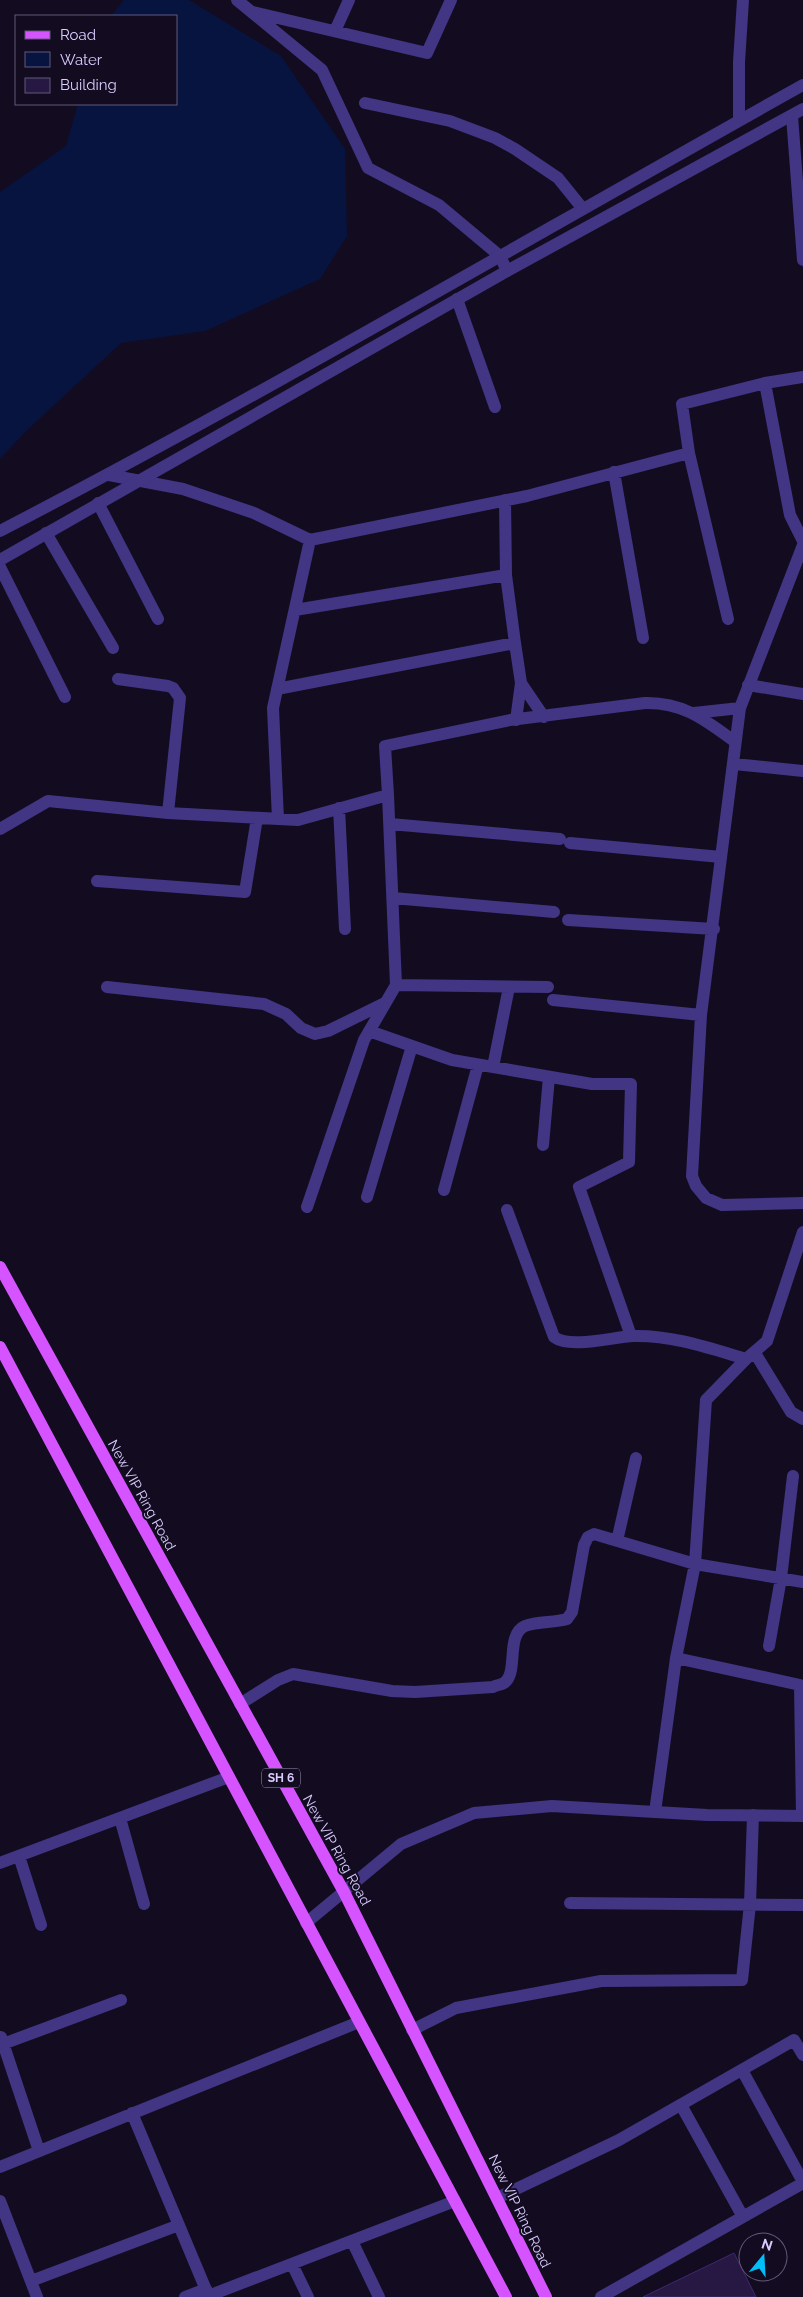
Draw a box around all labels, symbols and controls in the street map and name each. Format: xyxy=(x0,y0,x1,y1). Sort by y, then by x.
legend xyxy=(15,15,178,105)
text: Road xyxy=(60,26,96,44)
text: Water xyxy=(60,51,103,69)
text: Building xyxy=(60,76,117,94)
street label: New VIP Ring Road xyxy=(105,1437,179,1553)
road number: SH 6 xyxy=(262,1769,300,1788)
street label: New VIP Ring Road xyxy=(300,1792,374,1908)
street label: New VIP Ring Road xyxy=(486,2152,554,2270)
north arrow xyxy=(738,2232,788,2282)
text: N xyxy=(759,2235,775,2254)

